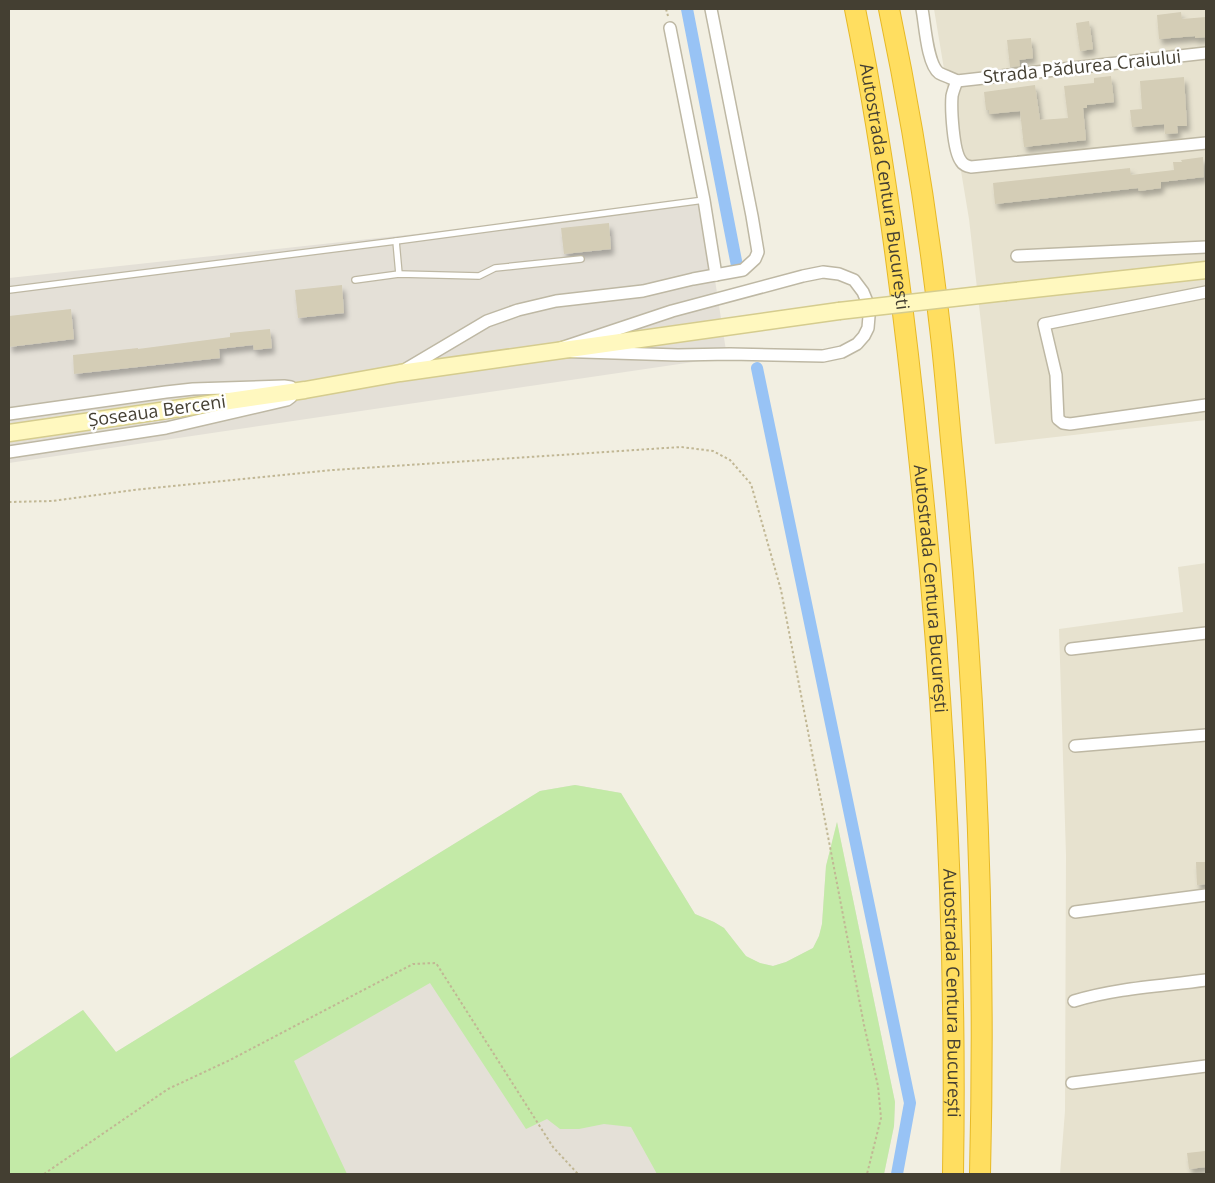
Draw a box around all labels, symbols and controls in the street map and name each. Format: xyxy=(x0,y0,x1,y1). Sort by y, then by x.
street label: Strada Pădurea Craiului xyxy=(982,44,1182,88)
street label: Autostrada Centura București xyxy=(855,61,916,311)
street label: Șoseaua Berceni xyxy=(87,388,227,432)
street label: Autostrada Centura București xyxy=(909,463,954,714)
street label: Autostrada Centura București xyxy=(938,868,967,1118)

